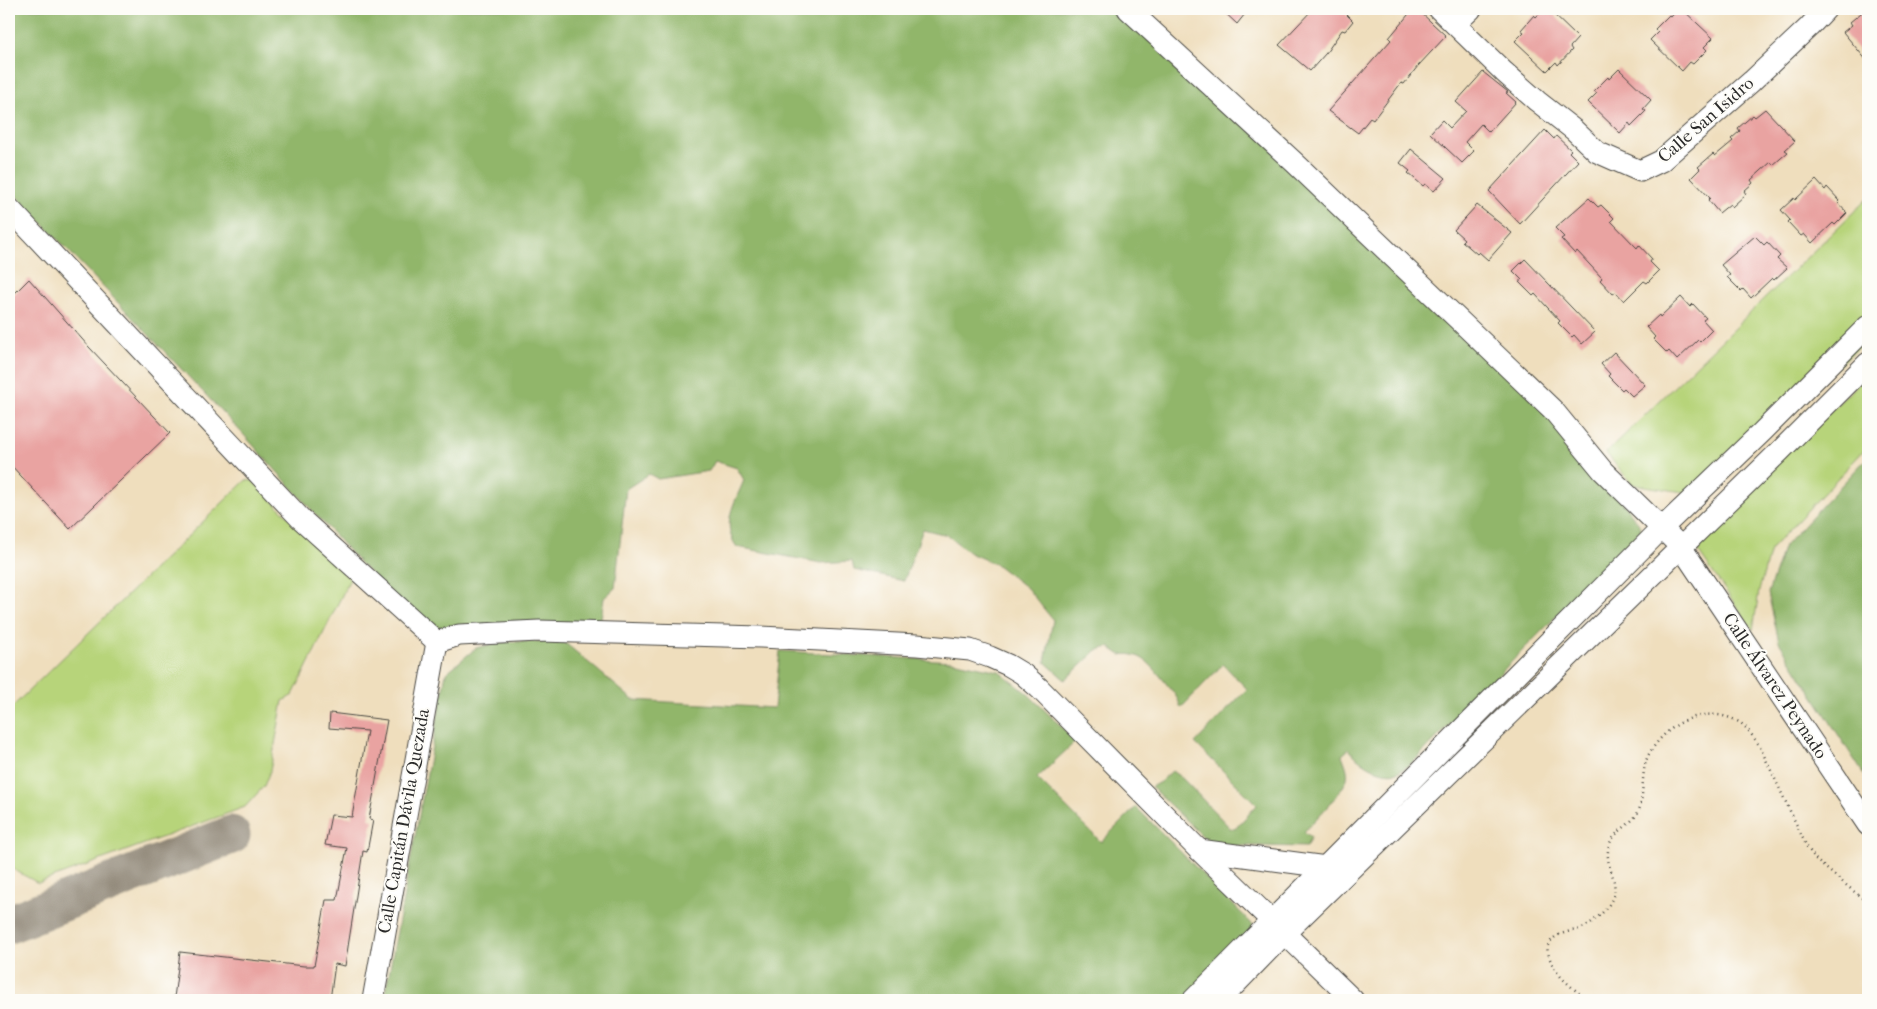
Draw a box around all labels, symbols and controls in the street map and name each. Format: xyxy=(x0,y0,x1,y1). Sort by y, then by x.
street label: Calle San Isidro xyxy=(1654,73,1758,167)
street label: Calle Álvarez Peynado xyxy=(1718,609,1832,763)
street label: Calle Capitán Dávila Quezada xyxy=(374,706,434,935)

